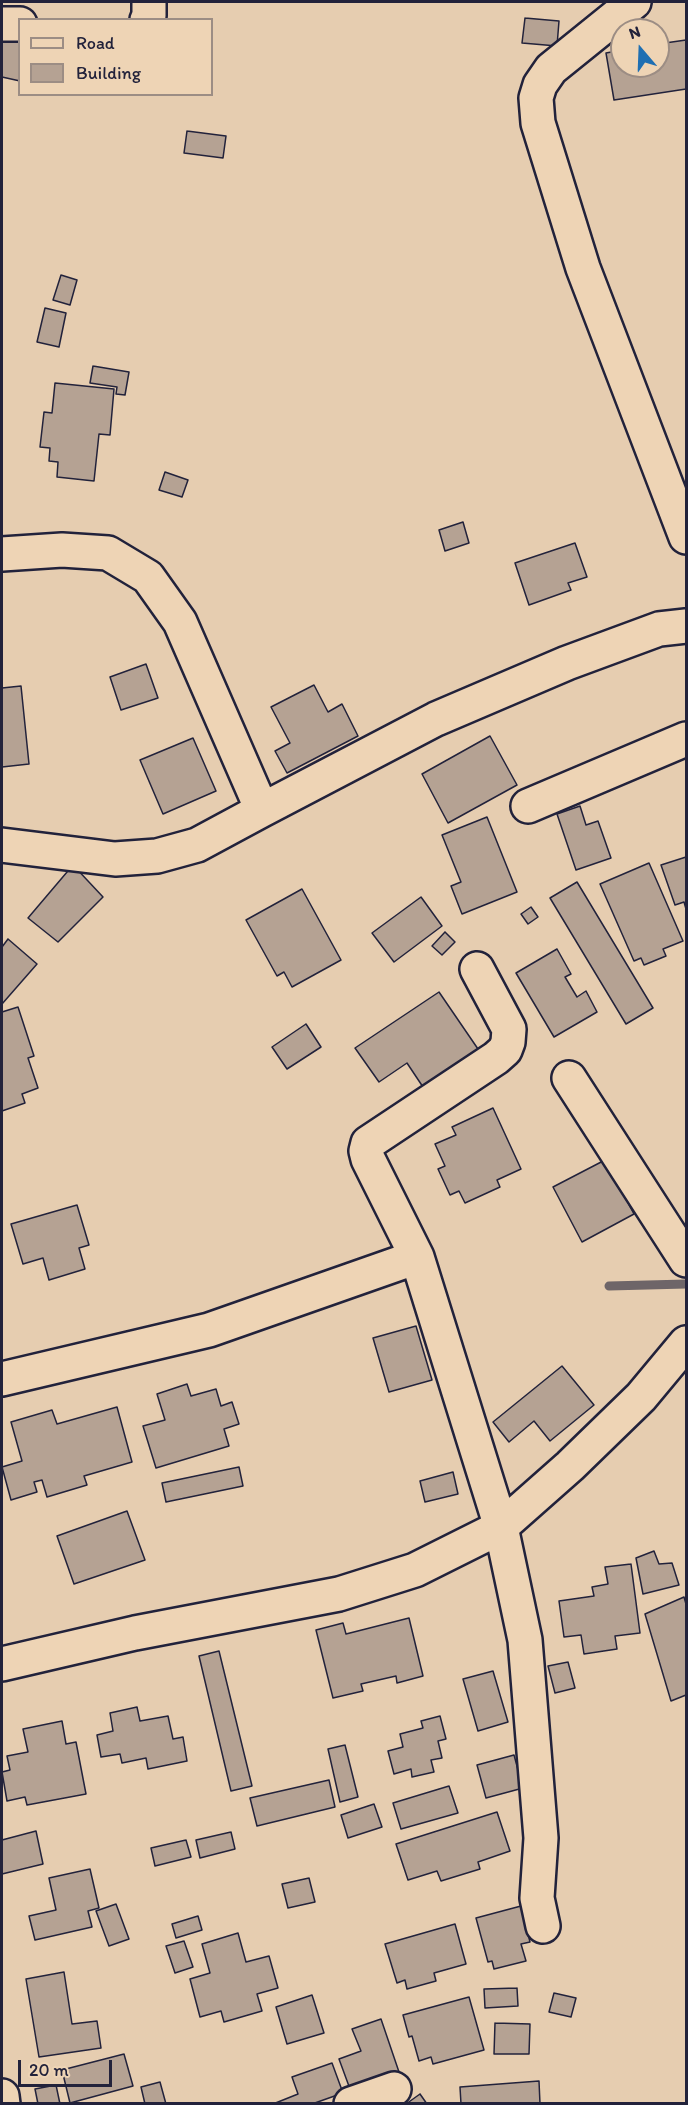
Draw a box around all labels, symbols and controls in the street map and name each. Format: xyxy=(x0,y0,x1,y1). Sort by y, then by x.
legend xyxy=(18,18,213,96)
north arrow xyxy=(610,18,670,78)
text: N xyxy=(626,22,643,43)
text: Road xyxy=(76,32,115,54)
text: Building xyxy=(76,62,141,84)
scale bar xyxy=(21,2048,116,2086)
text: 20 m xyxy=(29,2059,69,2081)

